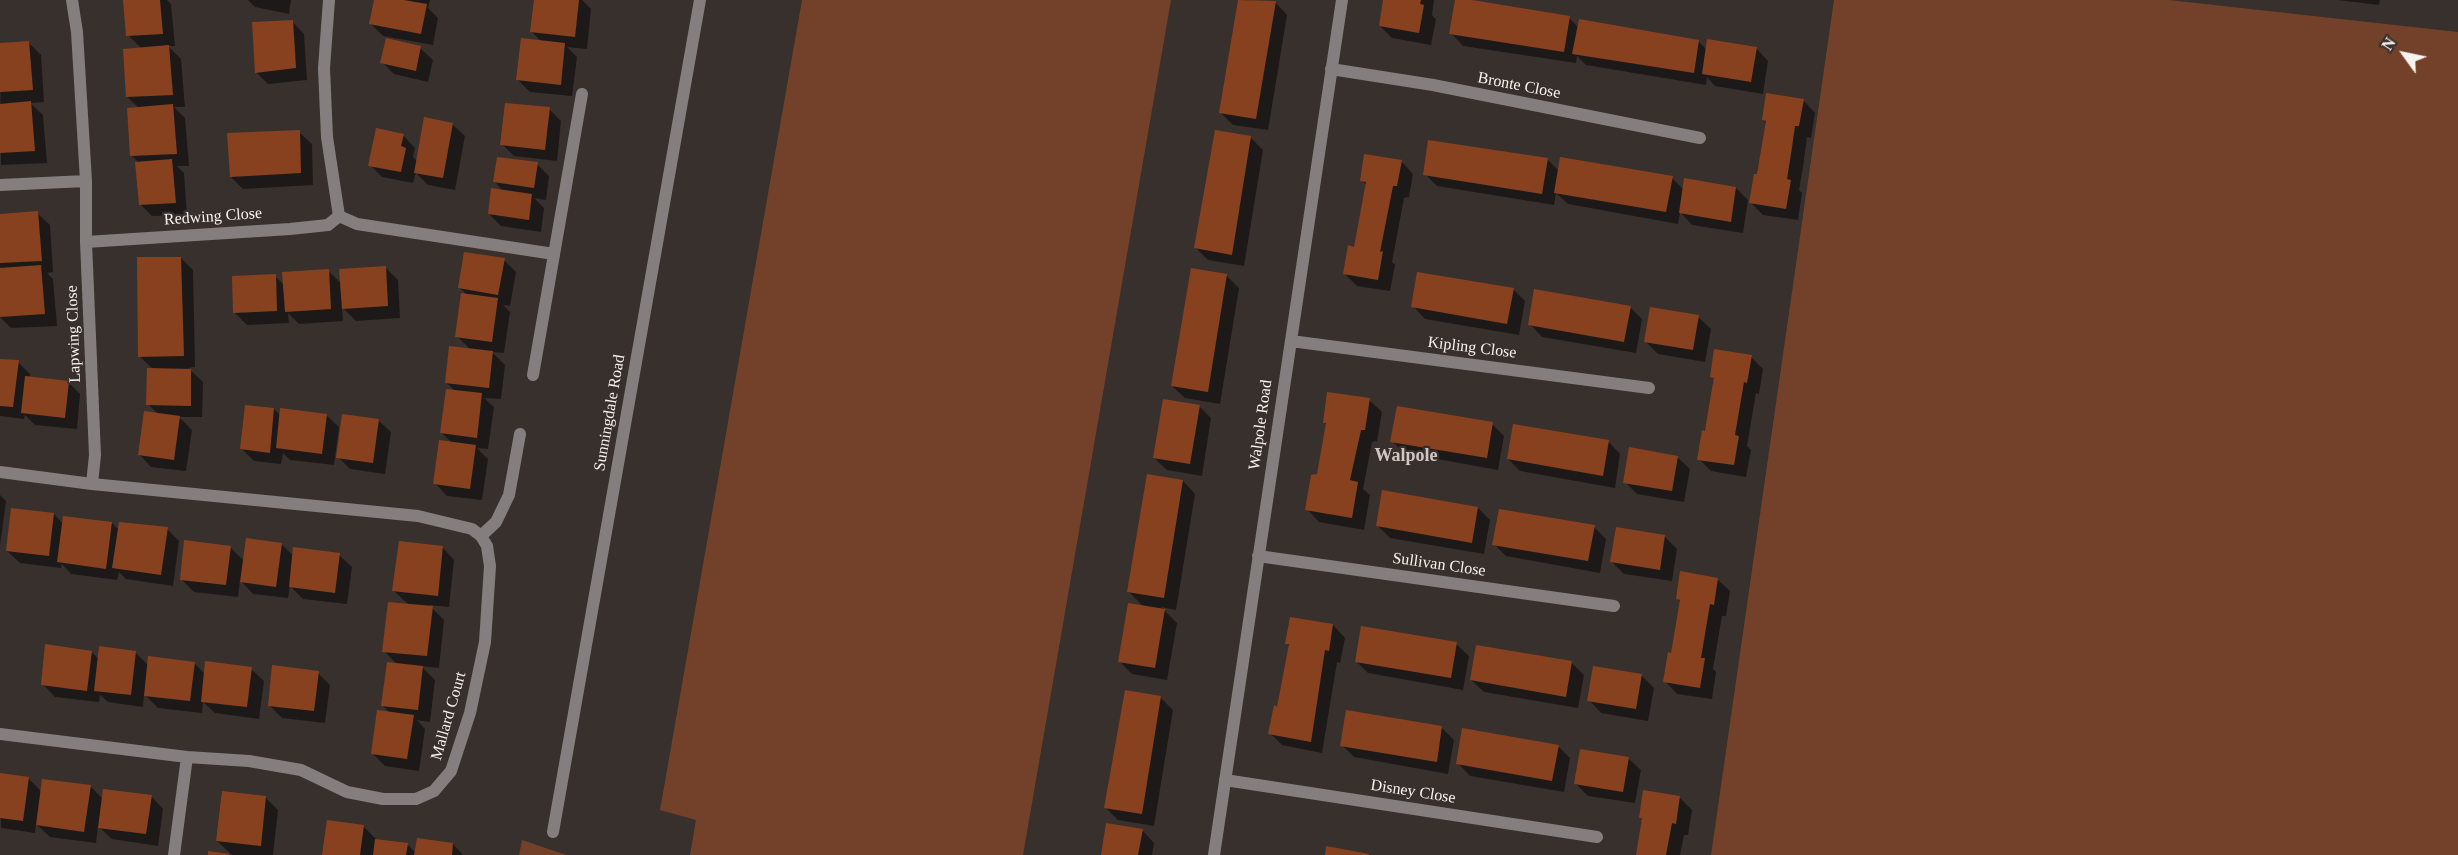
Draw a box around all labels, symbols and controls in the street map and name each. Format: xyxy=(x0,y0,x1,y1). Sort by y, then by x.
north arrow xyxy=(2374,24,2434,84)
text: N xyxy=(2378,34,2399,53)
street label: Bronte Close xyxy=(1476,69,1562,103)
street label: Redwing Close xyxy=(163,204,263,230)
street label: Lapwing Close xyxy=(63,285,85,383)
street label: Kipling Close xyxy=(1426,333,1518,363)
street label: Sunningdale Road xyxy=(590,353,630,473)
street label: Walpole Road xyxy=(1245,379,1277,471)
district label: Walpole xyxy=(1374,445,1438,467)
street label: Sullivan Close xyxy=(1391,549,1487,581)
street label: Mallard Court xyxy=(427,670,471,762)
street label: Disney Close xyxy=(1369,776,1457,808)

